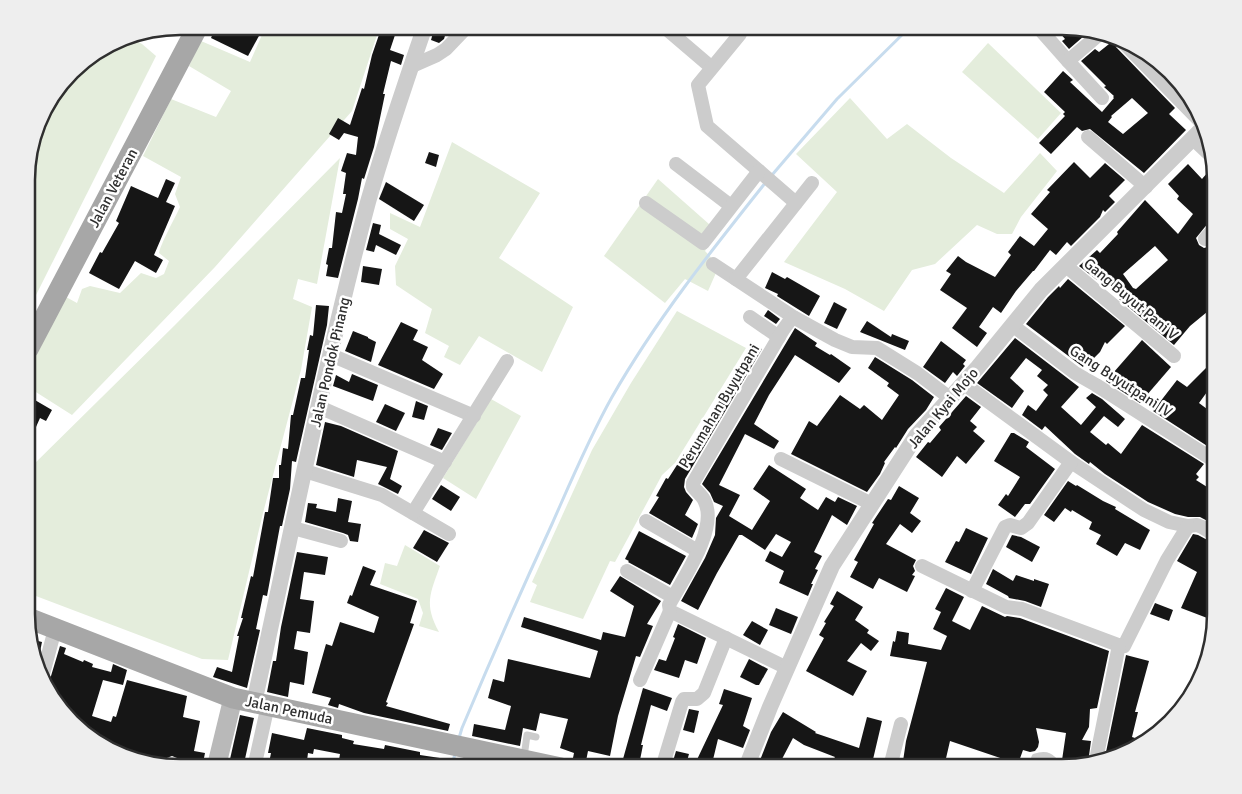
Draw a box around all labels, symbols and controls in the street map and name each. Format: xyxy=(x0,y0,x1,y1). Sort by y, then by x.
street label: Jalan Veteran xyxy=(85,146,141,230)
street label: Gang Buyut Pani V xyxy=(1080,254,1182,344)
street label: Jalan Pondok Pinang xyxy=(306,295,354,429)
street label: Perumahan Buyutpani xyxy=(675,341,763,471)
street label: Gang Buyutpani IV xyxy=(1066,341,1176,421)
street label: Jalan Kyai Mojo xyxy=(904,364,982,452)
street label: Jalan Pemuda xyxy=(244,692,334,728)

